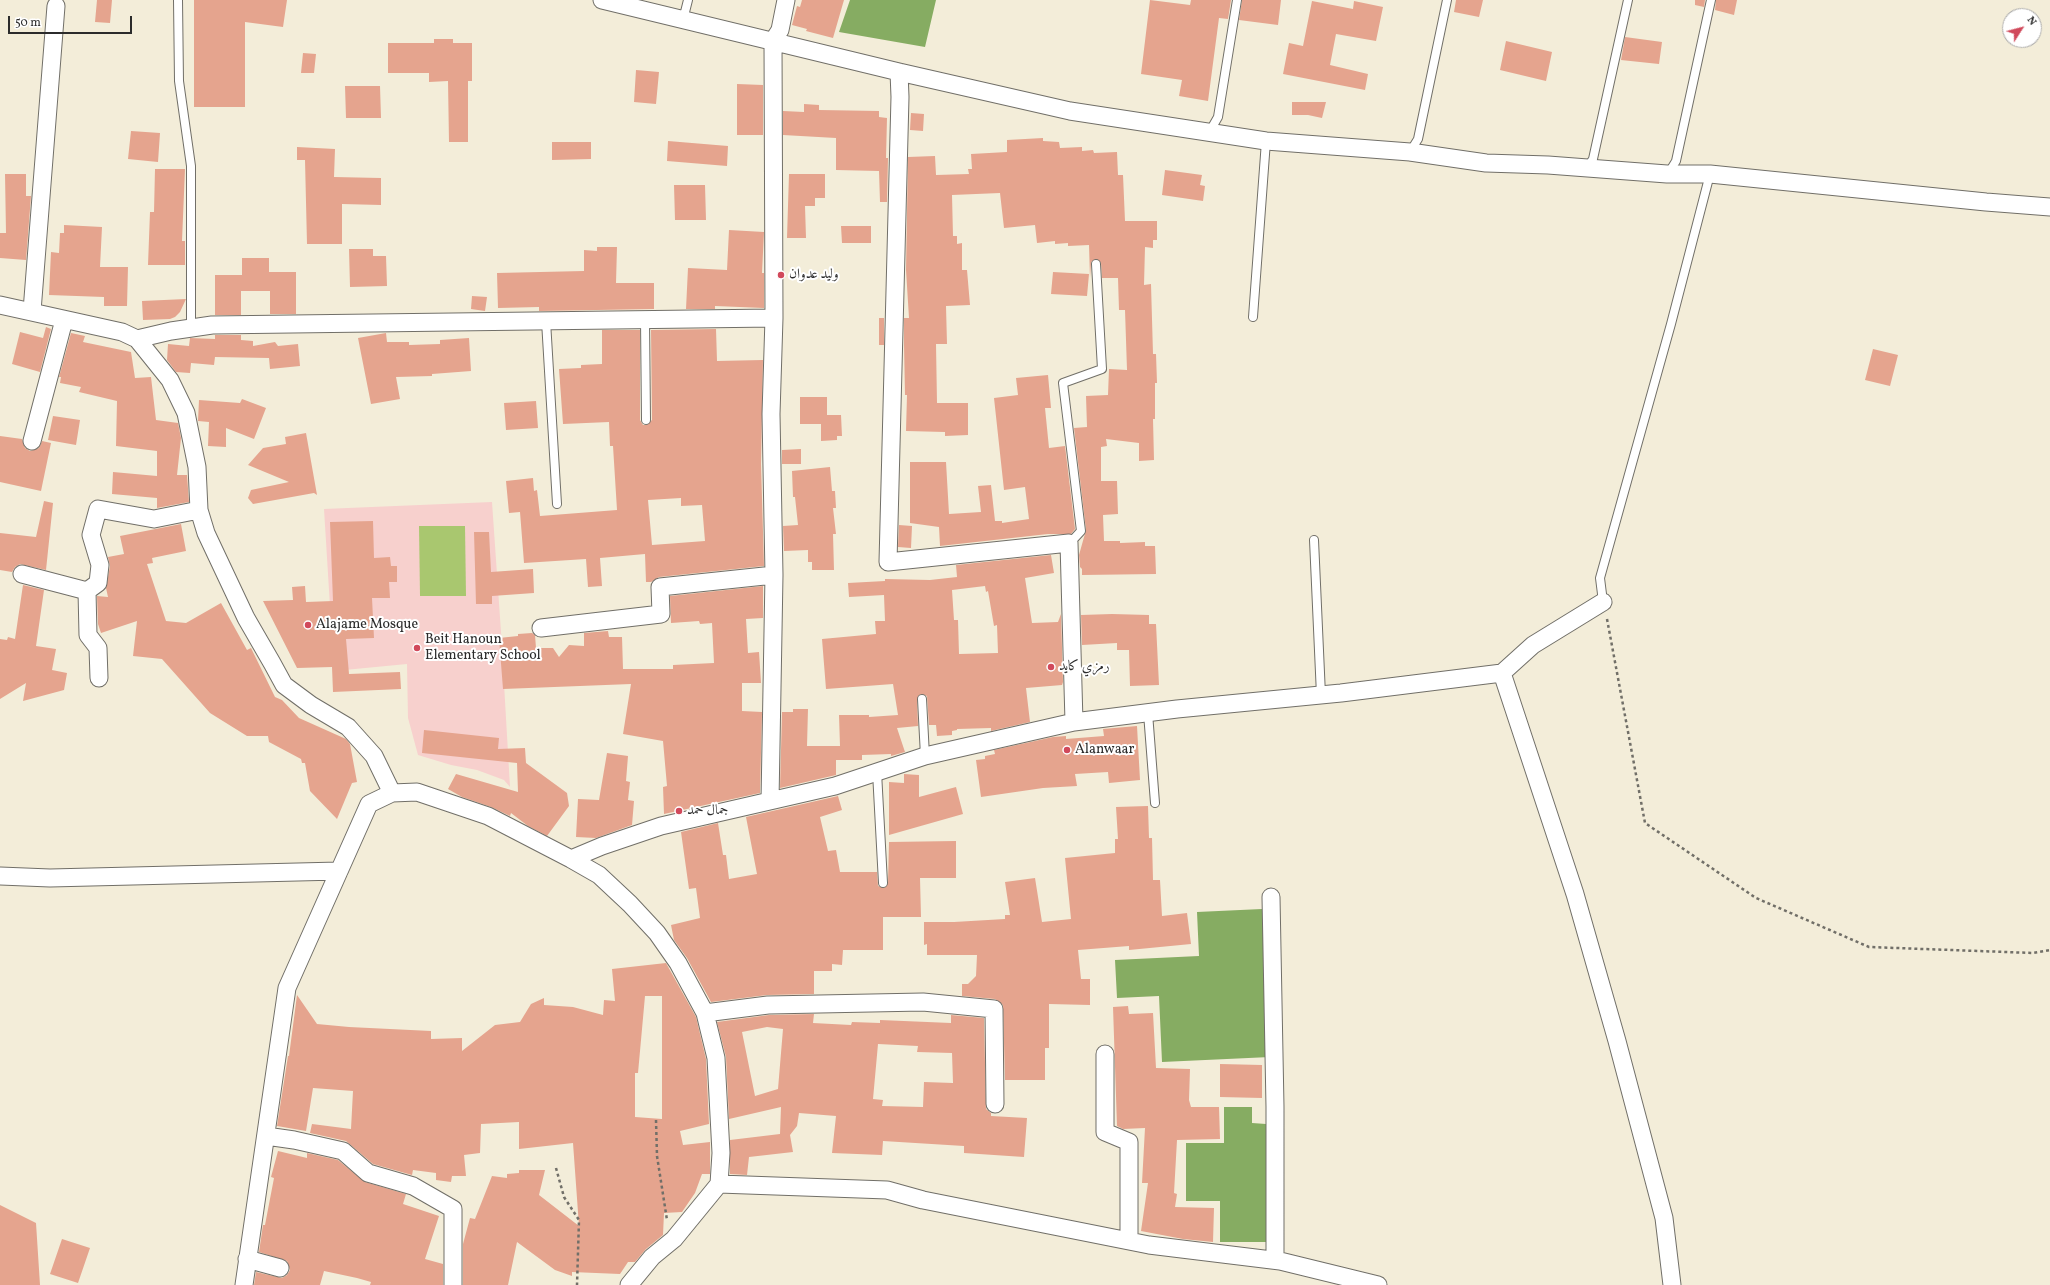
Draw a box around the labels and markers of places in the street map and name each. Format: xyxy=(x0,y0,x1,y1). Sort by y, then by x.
place label: وليد عدوان xyxy=(789,267,839,283)
marker: وليد عدوان xyxy=(776,270,786,280)
place label: Alajame Mosque xyxy=(316,617,418,633)
marker: Alajame Mosque xyxy=(303,620,313,630)
place label: Beit Hanoun Elementary School xyxy=(425,632,541,664)
marker: Beit Hanoun Elementary School xyxy=(412,643,422,653)
place label: رمزي كايد xyxy=(1059,659,1109,675)
marker: رمزي كايد xyxy=(1046,662,1056,672)
place label: Alanwaar xyxy=(1075,742,1134,758)
marker: Alanwaar xyxy=(1062,745,1072,755)
place label: جمال حمد xyxy=(687,803,728,819)
marker: جمال حمد xyxy=(674,806,684,816)

